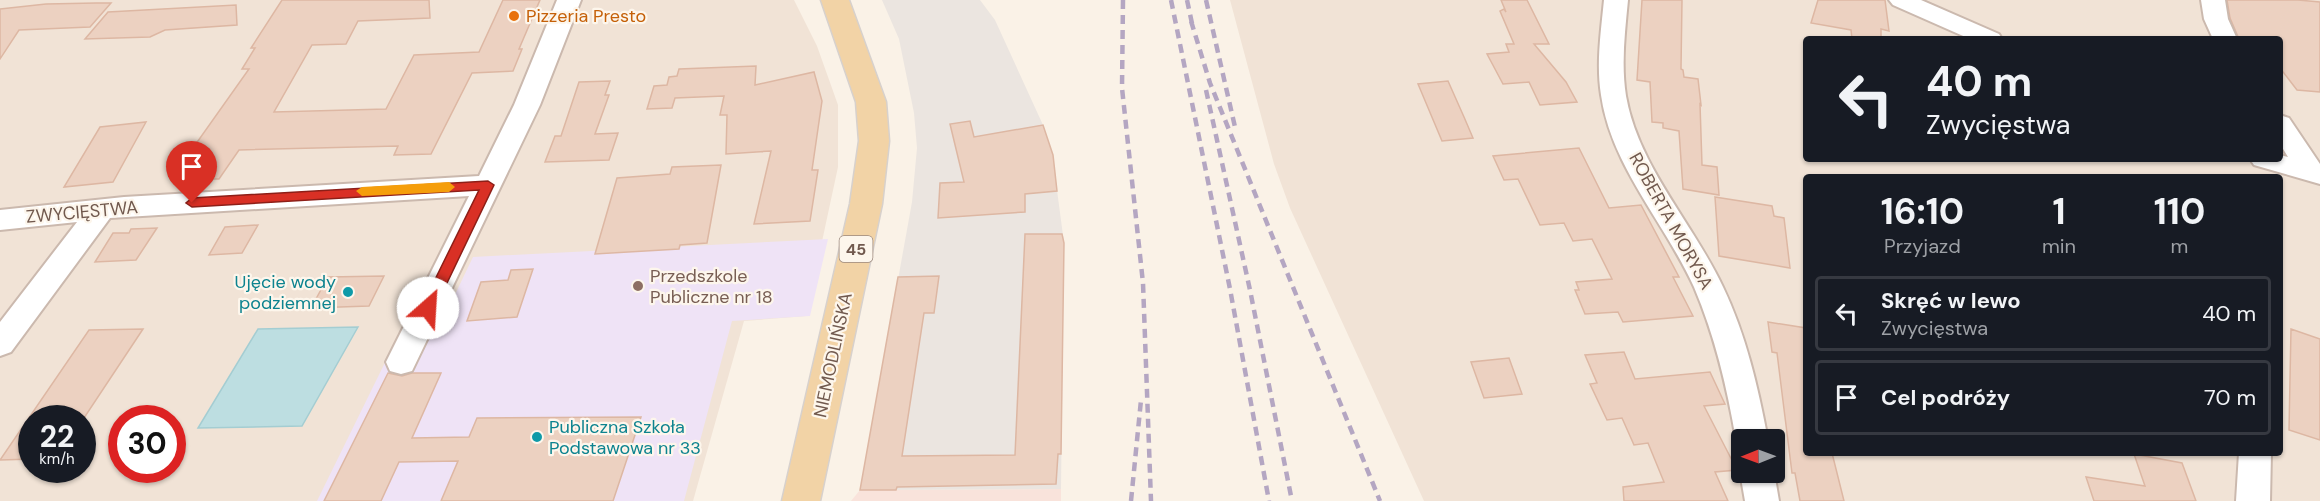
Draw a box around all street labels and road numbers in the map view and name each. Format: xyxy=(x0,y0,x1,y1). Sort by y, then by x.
street label: ROBERTA MORYSA xyxy=(1623,148,1719,294)
street label: ZWYCIĘSTWA xyxy=(25,195,139,229)
road number: 45 xyxy=(840,236,872,262)
street label: NIEMODLIŃSKA xyxy=(808,290,858,420)

